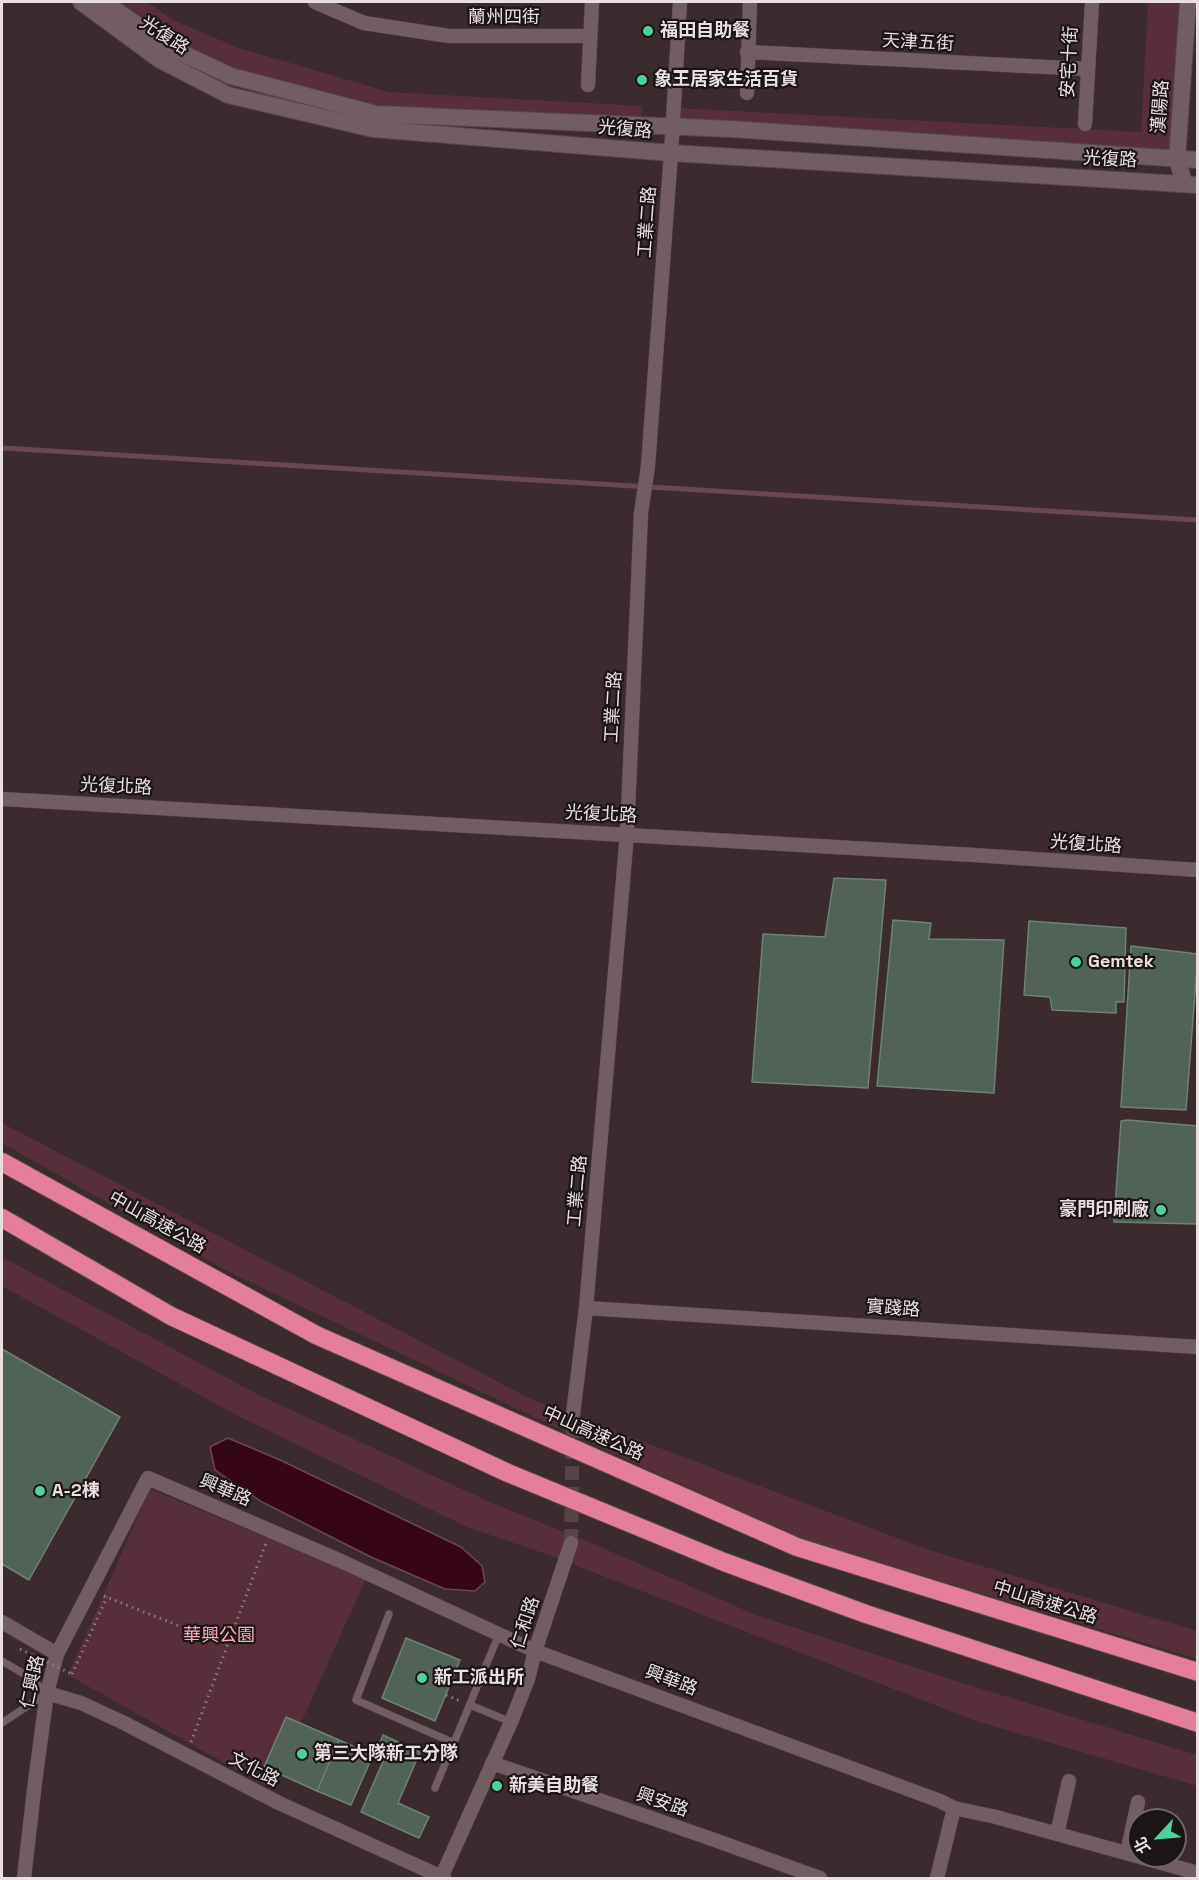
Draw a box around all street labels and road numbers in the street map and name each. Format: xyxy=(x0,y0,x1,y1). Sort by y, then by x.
street label: 蘭州四街 xyxy=(468,7,540,29)
street label: 光復路 xyxy=(135,12,193,60)
street label: 安宅十街 xyxy=(1057,25,1083,99)
street label: 天津五街 xyxy=(881,30,955,56)
street label: 漢陽路 xyxy=(1148,79,1174,135)
street label: 光復路 xyxy=(597,117,653,143)
street label: 光復路 xyxy=(1082,148,1138,172)
street label: 工業二路 xyxy=(635,185,661,259)
street label: 工業二路 xyxy=(601,670,627,744)
street label: 光復北路 xyxy=(79,774,153,800)
street label: 光復北路 xyxy=(564,802,638,828)
street label: 光復北路 xyxy=(1049,832,1123,858)
street label: 工業二路 xyxy=(564,1154,592,1228)
street label: 中山高速公路 xyxy=(105,1187,209,1259)
street label: 實踐路 xyxy=(865,1296,921,1322)
street label: 中山高速公路 xyxy=(539,1402,647,1466)
street label: 興華路 xyxy=(196,1471,254,1511)
street label: 中山高速公路 xyxy=(990,1577,1100,1629)
street label: 仁和路 xyxy=(507,1594,545,1652)
street label: 仁興路 xyxy=(17,1653,49,1711)
street label: 興華路 xyxy=(642,1661,700,1701)
street label: 文化路 xyxy=(225,1748,283,1792)
street label: 興安路 xyxy=(633,1784,691,1822)

